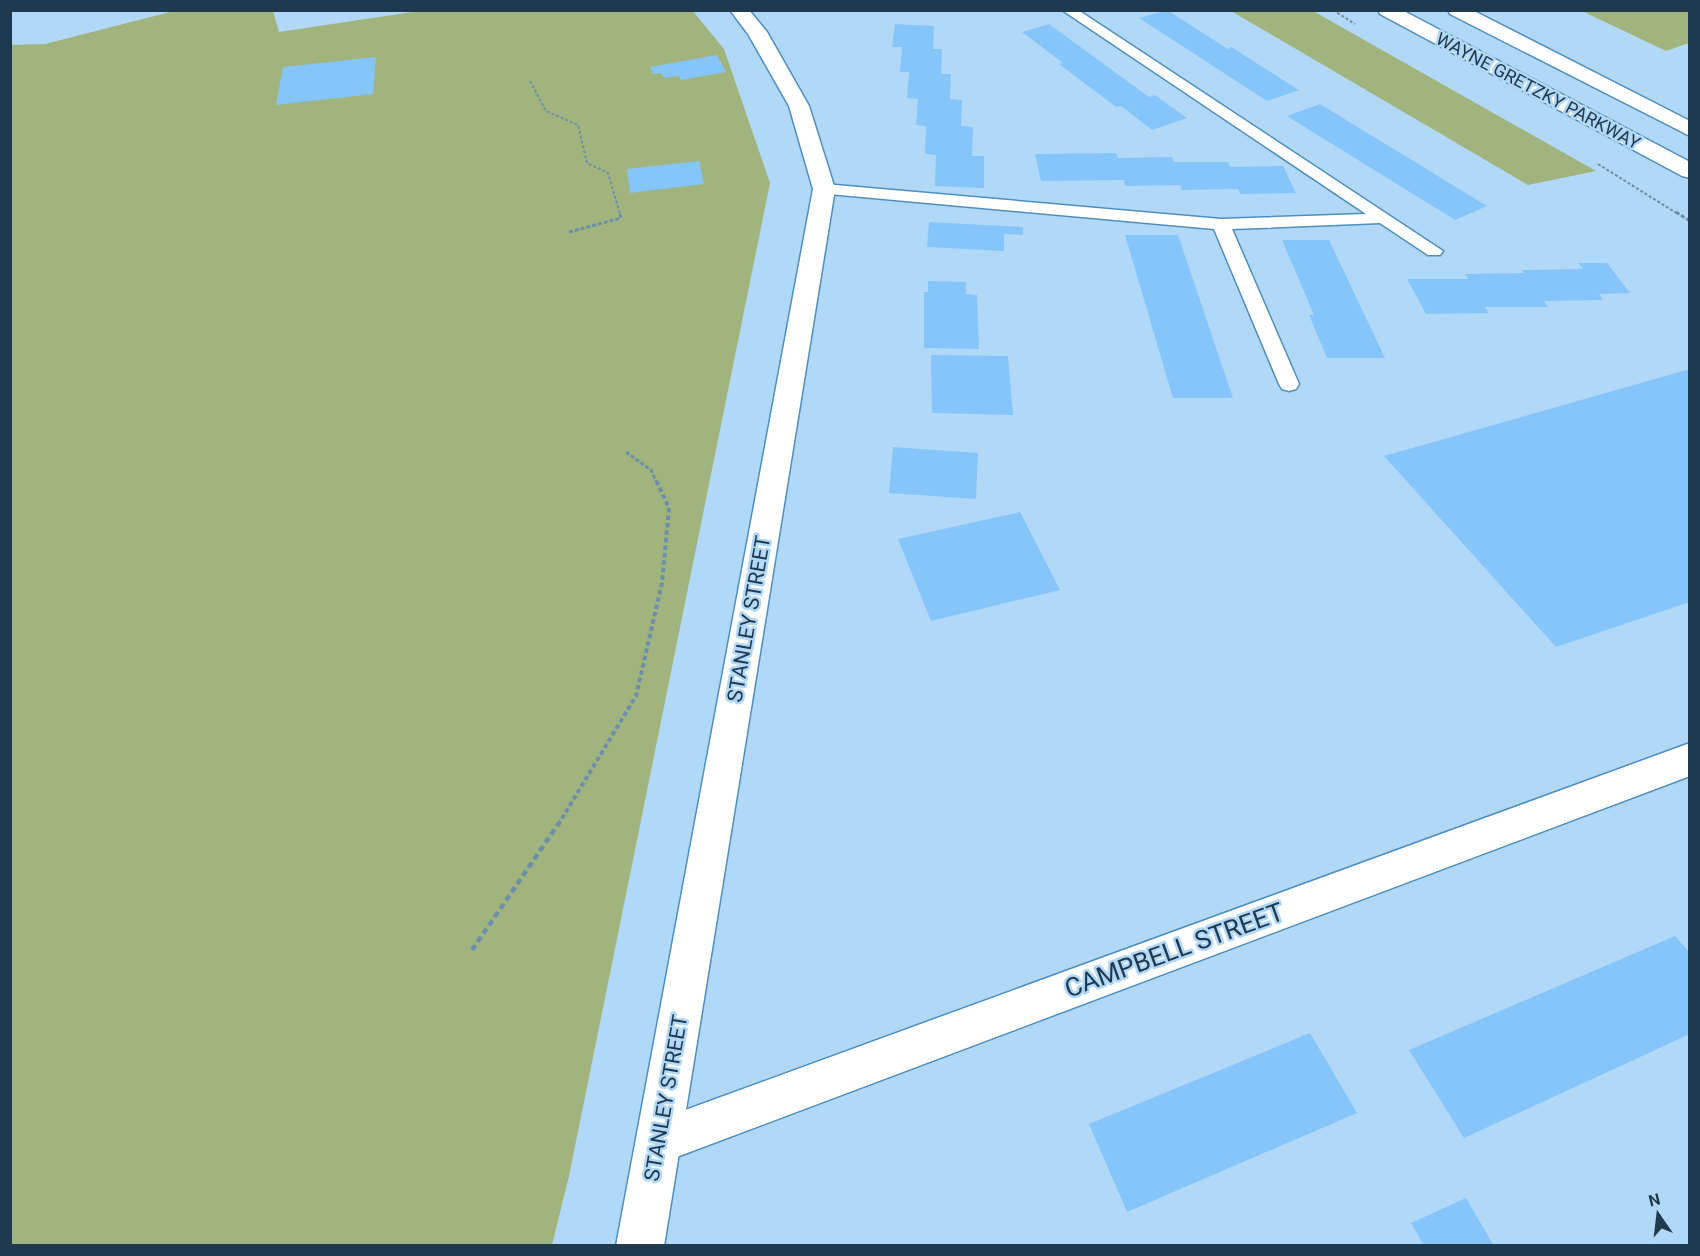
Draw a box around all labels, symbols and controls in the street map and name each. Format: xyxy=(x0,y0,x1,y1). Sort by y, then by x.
street label: WAYNE GRETZKY PARKWAY xyxy=(1433,28,1644,154)
street label: STANLEY STREET xyxy=(723,533,776,704)
street label: CAMPBELL STREET xyxy=(1060,896,1288,1004)
street label: STANLEY STREET xyxy=(640,1012,693,1183)
north arrow xyxy=(1628,1184,1688,1244)
text: N xyxy=(1647,1189,1662,1211)

